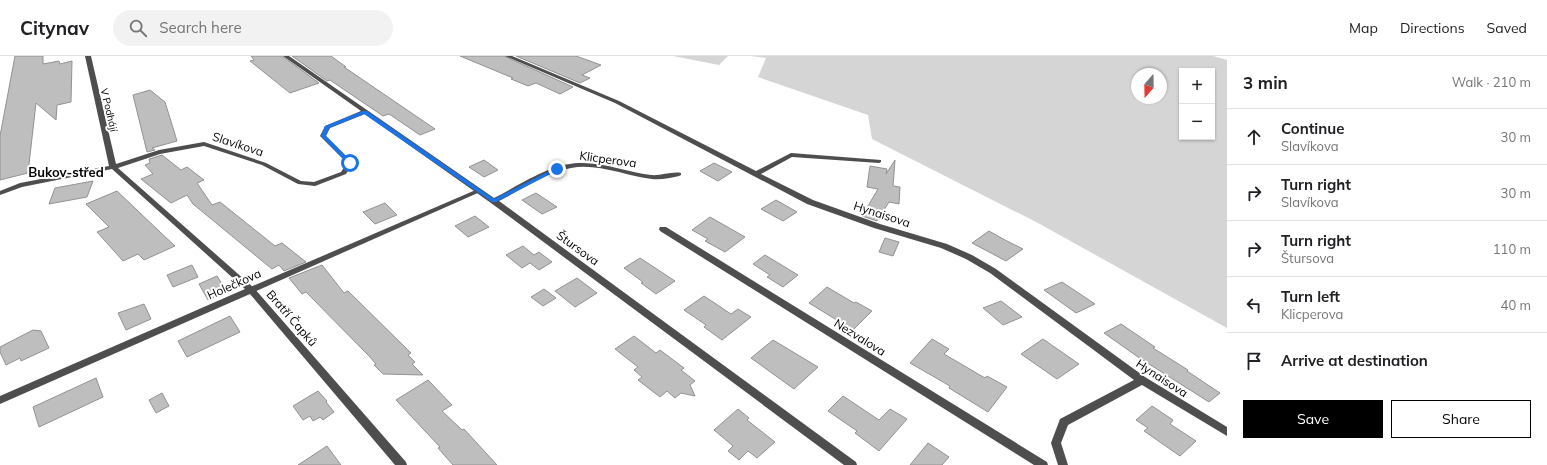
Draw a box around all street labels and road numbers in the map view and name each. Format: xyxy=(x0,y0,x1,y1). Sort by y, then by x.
street label: V Podhájí xyxy=(98,87,120,134)
street label: Slavíkova xyxy=(210,129,266,159)
street label: Klicperova xyxy=(578,148,638,170)
street label: Hynaisova xyxy=(852,198,912,230)
street label: Štursova xyxy=(554,228,602,268)
street label: Holečkova xyxy=(205,265,263,303)
street label: Bratří Čapků xyxy=(263,287,321,349)
street label: Nezvalova xyxy=(831,315,889,359)
street label: Hynaisova xyxy=(1133,356,1191,400)

